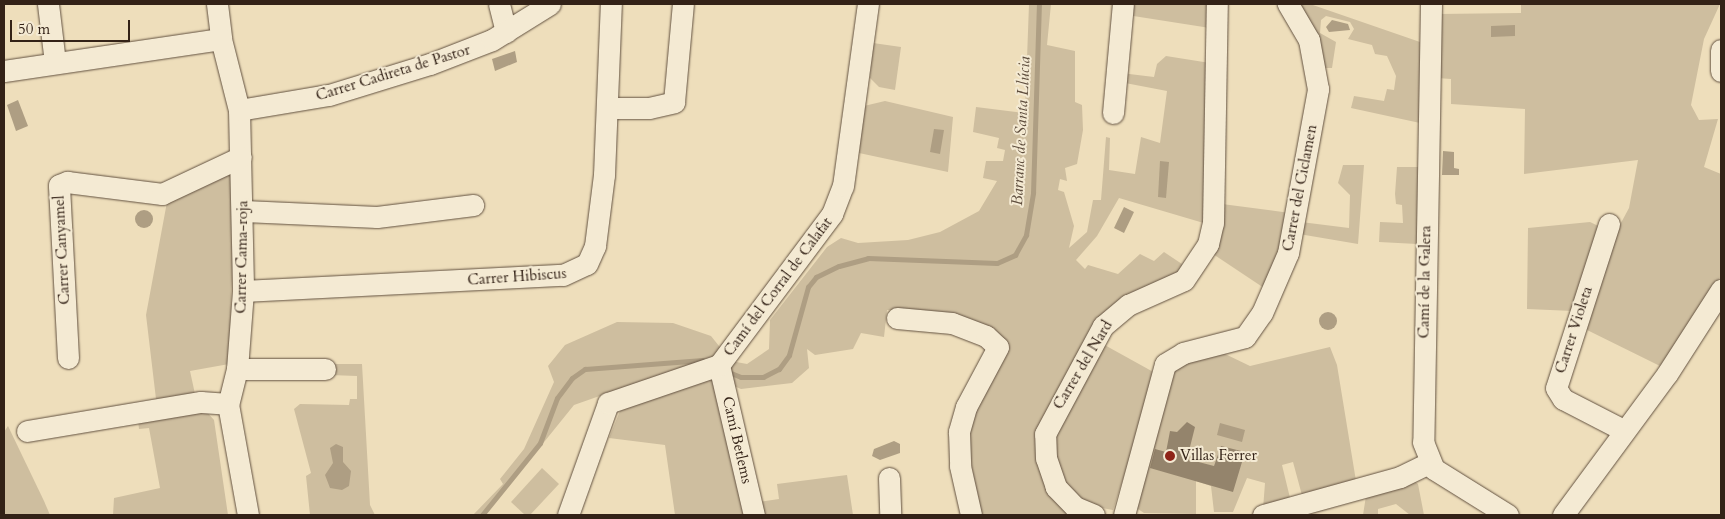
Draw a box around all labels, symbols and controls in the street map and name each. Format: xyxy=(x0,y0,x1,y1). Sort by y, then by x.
scale bar xyxy=(12,10,132,42)
text: 50 m xyxy=(18,19,50,39)
street label: Carrer Cadireta de Pastor xyxy=(314,41,472,105)
water label: Barranc de Santa Llúcia xyxy=(1007,56,1035,206)
street label: Carrer del Ciclamen xyxy=(1279,123,1321,253)
street label: Carrer Canyamel xyxy=(50,195,74,305)
street label: Carrer Cama-roja xyxy=(232,200,252,314)
street label: Camí del Corral de Calafat xyxy=(720,214,836,360)
street label: Camí de la Galera xyxy=(1415,225,1435,339)
street label: Carrer Hibiscus xyxy=(467,265,567,289)
street label: Carrer Violeta xyxy=(1551,284,1597,376)
street label: Carrer del Nard xyxy=(1049,317,1117,413)
street label: Camí Betlems xyxy=(718,395,756,485)
place label: Villas Ferrer xyxy=(1180,447,1257,465)
marker: Villas Ferrer xyxy=(1164,450,1176,462)

